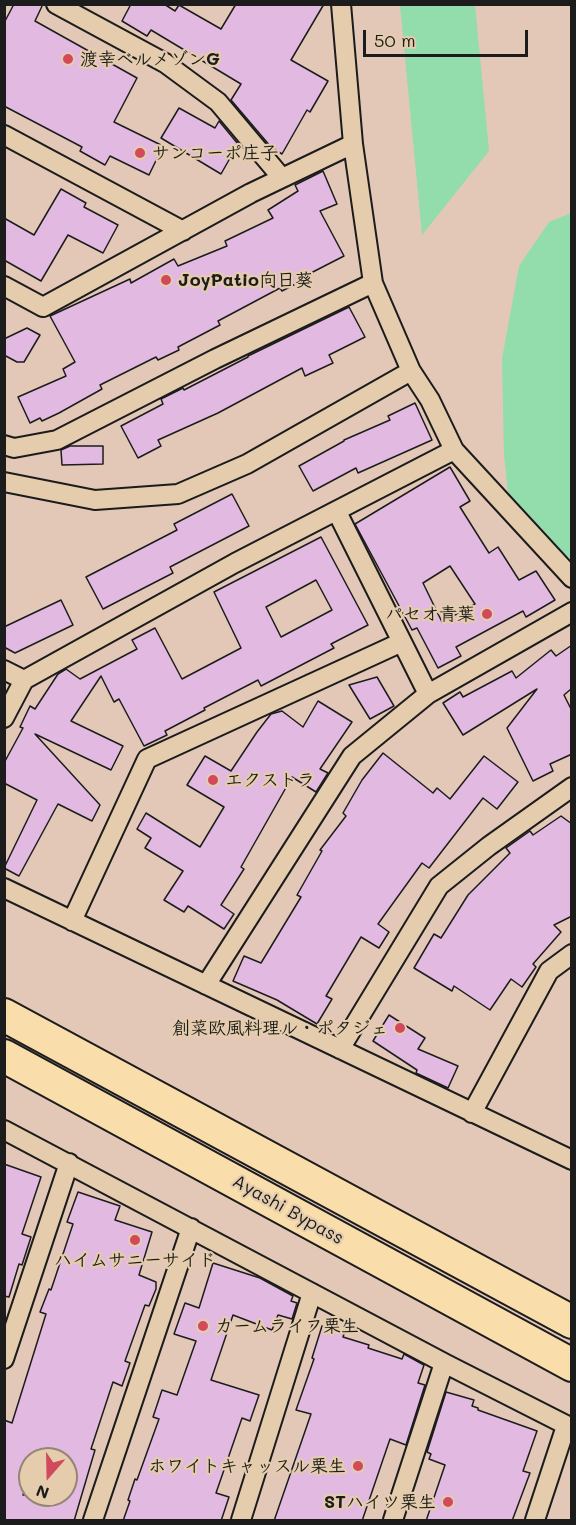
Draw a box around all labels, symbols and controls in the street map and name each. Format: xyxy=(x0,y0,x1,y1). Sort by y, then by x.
scale bar xyxy=(366,18,531,56)
text: 50 m xyxy=(374,28,416,52)
place label: 渡幸ベルメゾンG xyxy=(80,48,220,70)
marker: 渡幸ベルメゾンG xyxy=(61,52,75,66)
place label: サンコーポ庄子 xyxy=(152,142,278,164)
marker: サンコーポ庄子 xyxy=(133,146,147,160)
place label: JoyPatio向日葵 xyxy=(178,269,313,291)
marker: JoyPatio向日葵 xyxy=(159,273,173,287)
place label: パセオ青葉 xyxy=(385,603,475,625)
marker: パセオ青葉 xyxy=(480,607,494,621)
place label: エクストラ xyxy=(225,769,315,791)
marker: エクストラ xyxy=(206,773,220,787)
place label: 創菜欧風料理ル・ポタジェ xyxy=(172,1017,388,1039)
marker: 創菜欧風料理ル・ポタジェ xyxy=(393,1021,407,1035)
street label: Ayashi Bypass xyxy=(229,1171,347,1249)
marker: ハイムサニーサイド xyxy=(128,1233,142,1247)
place label: ハイムサニーサイド xyxy=(54,1249,216,1271)
place label: カームライフ栗生 xyxy=(215,1315,359,1337)
marker: カームライフ栗生 xyxy=(196,1319,210,1333)
north arrow xyxy=(18,1447,78,1507)
place label: ホワイトキャッスル栗生 xyxy=(148,1455,346,1477)
marker: ホワイトキャッスル栗生 xyxy=(351,1459,365,1473)
text: N xyxy=(33,1481,52,1504)
place label: STハイツ栗生 xyxy=(324,1491,436,1513)
marker: STハイツ栗生 xyxy=(441,1495,455,1509)

